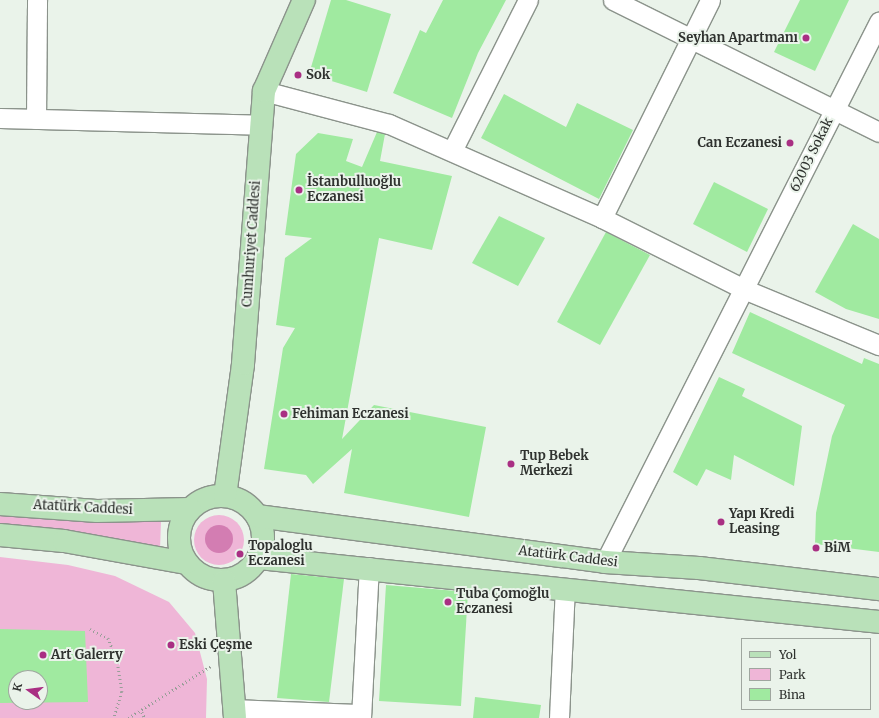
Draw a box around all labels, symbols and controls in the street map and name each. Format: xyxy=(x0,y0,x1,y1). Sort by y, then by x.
place label: Seyhan Apartmanı xyxy=(678,30,798,46)
marker: Seyhan Apartmanı xyxy=(801,33,811,43)
place label: Sok xyxy=(306,67,330,83)
marker: Sok xyxy=(293,70,303,80)
street label: 62003 Sokak xyxy=(787,115,837,195)
place label: Can Eczanesi xyxy=(697,135,782,151)
marker: Can Eczanesi xyxy=(785,138,795,148)
place label: İstanbulluoğlu Eczanesi xyxy=(307,175,401,206)
street label: Cumhuriyet Caddesi xyxy=(240,180,264,308)
marker: İstanbulluoğlu Eczanesi xyxy=(294,185,304,195)
place label: Fehiman Eczanesi xyxy=(292,406,409,422)
marker: Fehiman Eczanesi xyxy=(279,409,289,419)
place label: Tup Bebek Merkezi xyxy=(520,449,589,480)
marker: Tup Bebek Merkezi xyxy=(505,458,517,470)
street label: Atatürk Caddesi xyxy=(33,498,133,518)
place label: Yapı Kredi Leasing xyxy=(729,507,794,538)
marker: Yapı Kredi Leasing xyxy=(716,517,726,527)
place label: Topaloglu Eczanesi xyxy=(248,539,313,570)
place label: BiM xyxy=(824,540,851,556)
street label: Atatürk Caddesi xyxy=(518,543,618,571)
marker: BiM xyxy=(811,543,821,553)
marker: Topaloglu Eczanesi xyxy=(235,549,245,559)
place label: Tuba Çomoğlu Eczanesi xyxy=(456,587,549,618)
marker: Tuba Çomoğlu Eczanesi xyxy=(443,597,453,607)
place label: Eski Çeşme xyxy=(179,637,252,653)
legend xyxy=(741,638,871,710)
marker: Eski Çeşme xyxy=(166,640,176,650)
place label: Art Galerry xyxy=(51,647,123,663)
text: Yol xyxy=(779,647,796,662)
marker: Art Galerry xyxy=(38,650,48,660)
text: Park xyxy=(779,667,806,682)
north arrow xyxy=(8,670,48,710)
text: K xyxy=(10,682,25,693)
text: Bina xyxy=(779,687,805,702)

